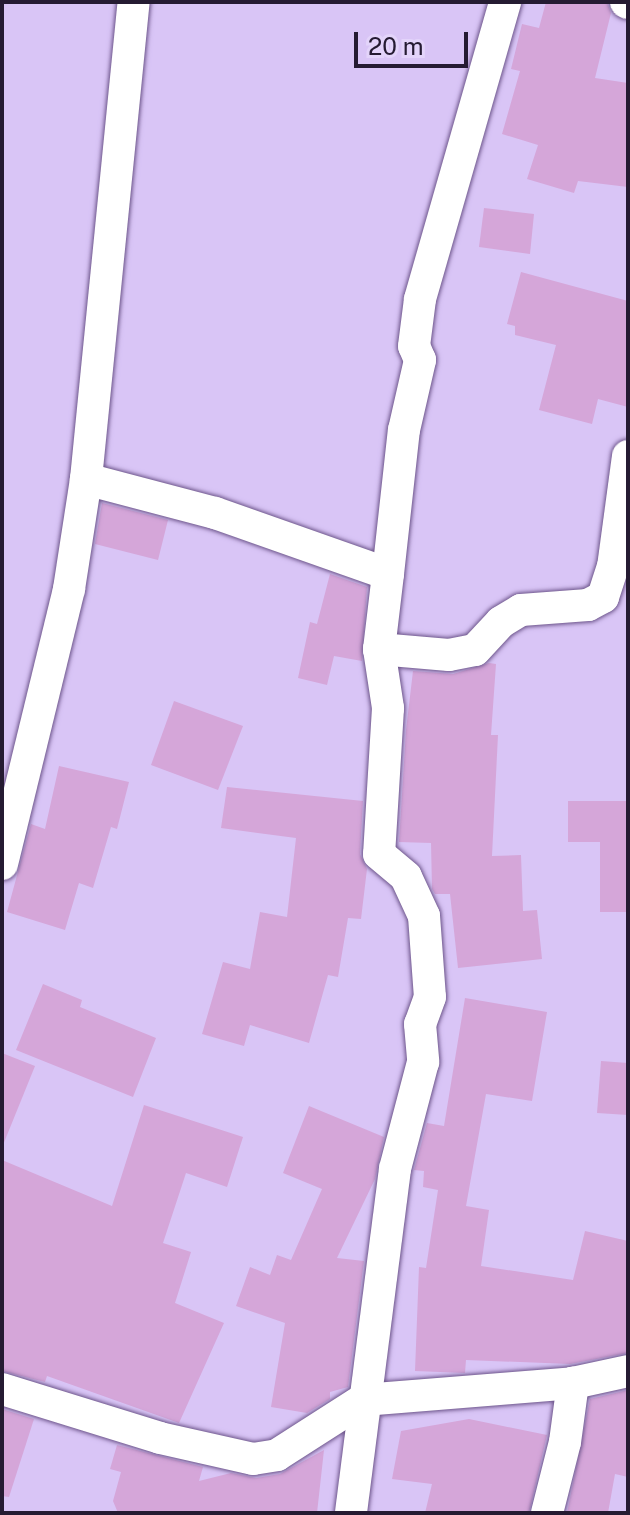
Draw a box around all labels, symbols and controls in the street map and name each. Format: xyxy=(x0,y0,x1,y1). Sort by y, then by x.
scale bar xyxy=(358,16,472,66)
text: 20 m xyxy=(368,32,424,60)

